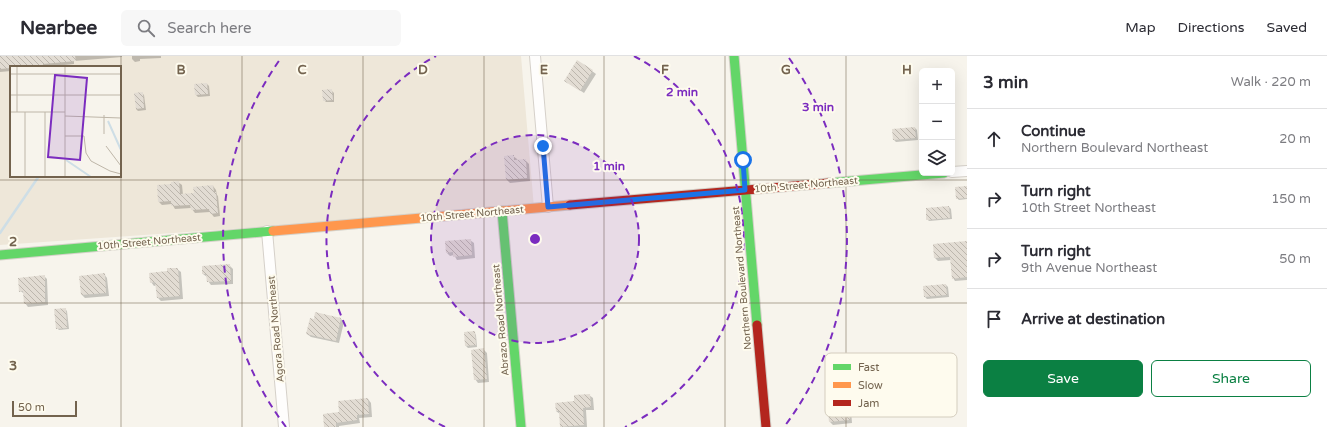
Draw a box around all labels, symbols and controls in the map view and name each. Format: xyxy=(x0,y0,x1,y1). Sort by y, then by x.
search box xyxy=(121,10,401,46)
text: Nearbee xyxy=(20,17,97,39)
icon: search xyxy=(135,17,157,39)
text: Search here xyxy=(167,19,252,37)
text: Map xyxy=(1125,19,1156,36)
text: Directions xyxy=(1178,19,1245,36)
text: Saved xyxy=(1267,19,1307,36)
text: B xyxy=(176,62,186,78)
text: C xyxy=(297,62,307,78)
text: D xyxy=(418,62,428,78)
text: E xyxy=(540,62,548,78)
text: F xyxy=(661,62,669,78)
text: G xyxy=(781,62,791,78)
text: H xyxy=(902,62,912,78)
inset map xyxy=(10,66,121,177)
map controls xyxy=(919,68,955,176)
button: + xyxy=(919,68,955,104)
text: 3 min xyxy=(983,72,1028,93)
text: Walk · 220 m xyxy=(1231,74,1311,90)
text: 2 min xyxy=(666,85,698,99)
text: 3 min xyxy=(802,100,834,114)
button: − xyxy=(919,104,955,140)
text: Continue xyxy=(1021,122,1085,140)
icon: ahead xyxy=(983,128,1005,150)
text: 20 m xyxy=(1279,131,1311,147)
route end xyxy=(534,137,552,155)
button: layers xyxy=(919,140,955,176)
text: Northern Boulevard Northeast xyxy=(1021,140,1208,156)
route start xyxy=(734,151,752,169)
text: 1 min xyxy=(593,159,625,173)
street label: 10th Street Northeast xyxy=(754,174,858,196)
text: Turn right xyxy=(1021,182,1091,200)
icon: right xyxy=(983,188,1005,210)
text: 150 m xyxy=(1271,191,1311,207)
text: 10th Street Northeast xyxy=(1021,200,1156,216)
street label: 10th Street Northeast xyxy=(420,203,524,225)
street label: Northern Boulevard Northeast xyxy=(730,206,754,350)
street label: 10th Street Northeast xyxy=(97,231,201,253)
centre of rings xyxy=(528,232,542,246)
text: 2 xyxy=(9,234,17,250)
text: Turn right xyxy=(1021,242,1091,260)
icon: right xyxy=(983,248,1005,270)
text: 50 m xyxy=(1279,251,1311,267)
text: 9th Avenue Northeast xyxy=(1021,260,1157,276)
street label: Abrazo Road Northeast xyxy=(490,263,512,376)
street label: Agora Road Northeast xyxy=(265,275,287,383)
icon: arrive xyxy=(983,308,1005,330)
text: Arrive at destination xyxy=(1021,310,1165,328)
legend xyxy=(825,353,957,417)
text: 3 xyxy=(9,358,17,374)
button: Save xyxy=(983,360,1143,397)
button: Share xyxy=(1151,360,1311,397)
text: Fast xyxy=(858,361,879,374)
text: Slow xyxy=(858,379,883,392)
text: Jam xyxy=(858,397,879,410)
scale bar xyxy=(12,399,77,418)
text: 50 m xyxy=(18,401,45,414)

